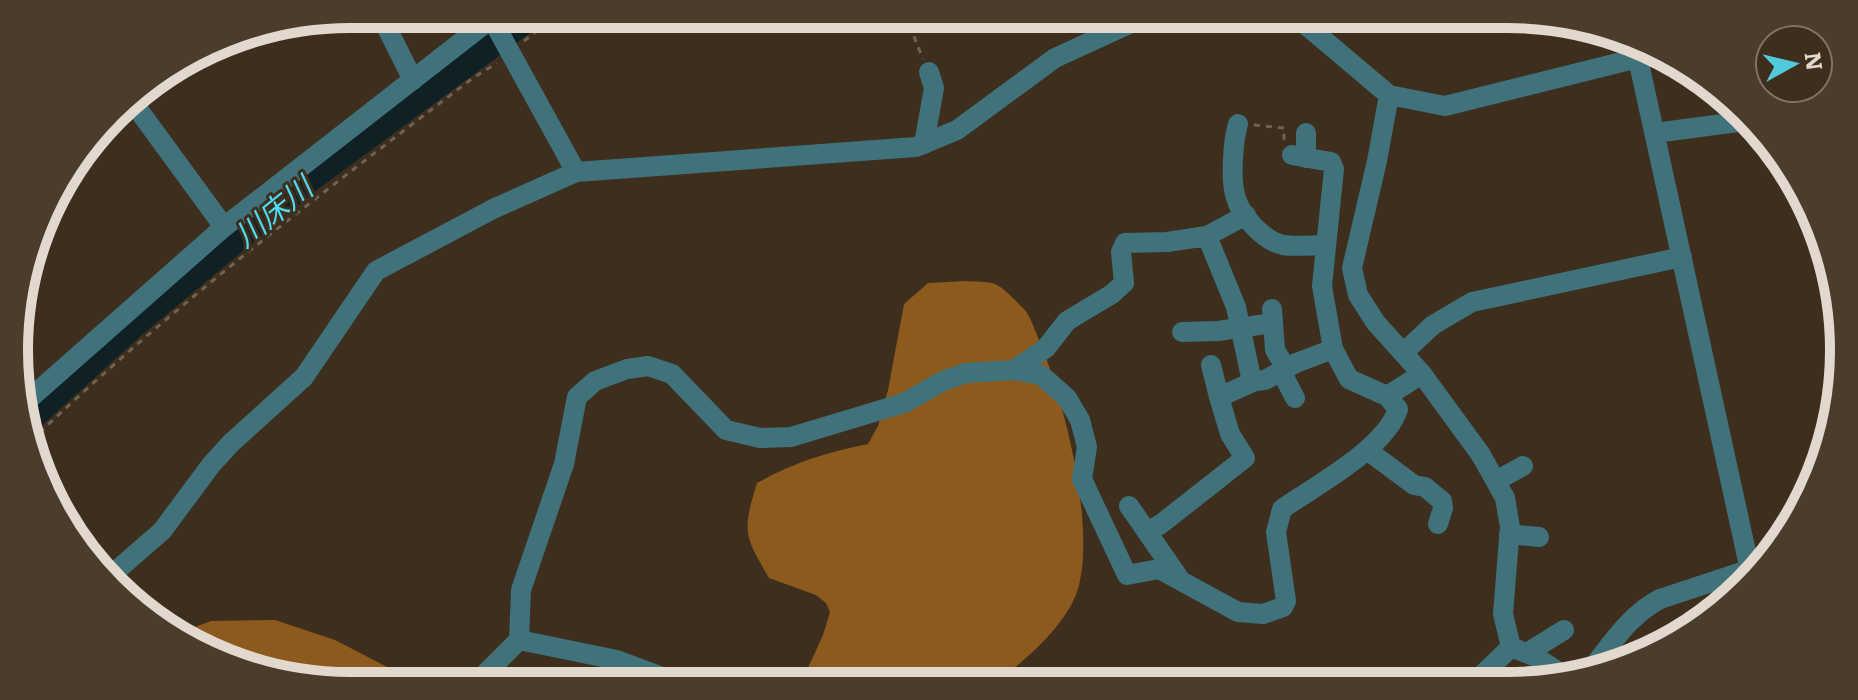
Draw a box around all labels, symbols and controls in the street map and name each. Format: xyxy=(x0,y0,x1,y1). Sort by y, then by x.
north arrow xyxy=(1754,24,1834,104)
text: N xyxy=(1798,50,1833,72)
water label: 川床川 xyxy=(223,163,323,255)

